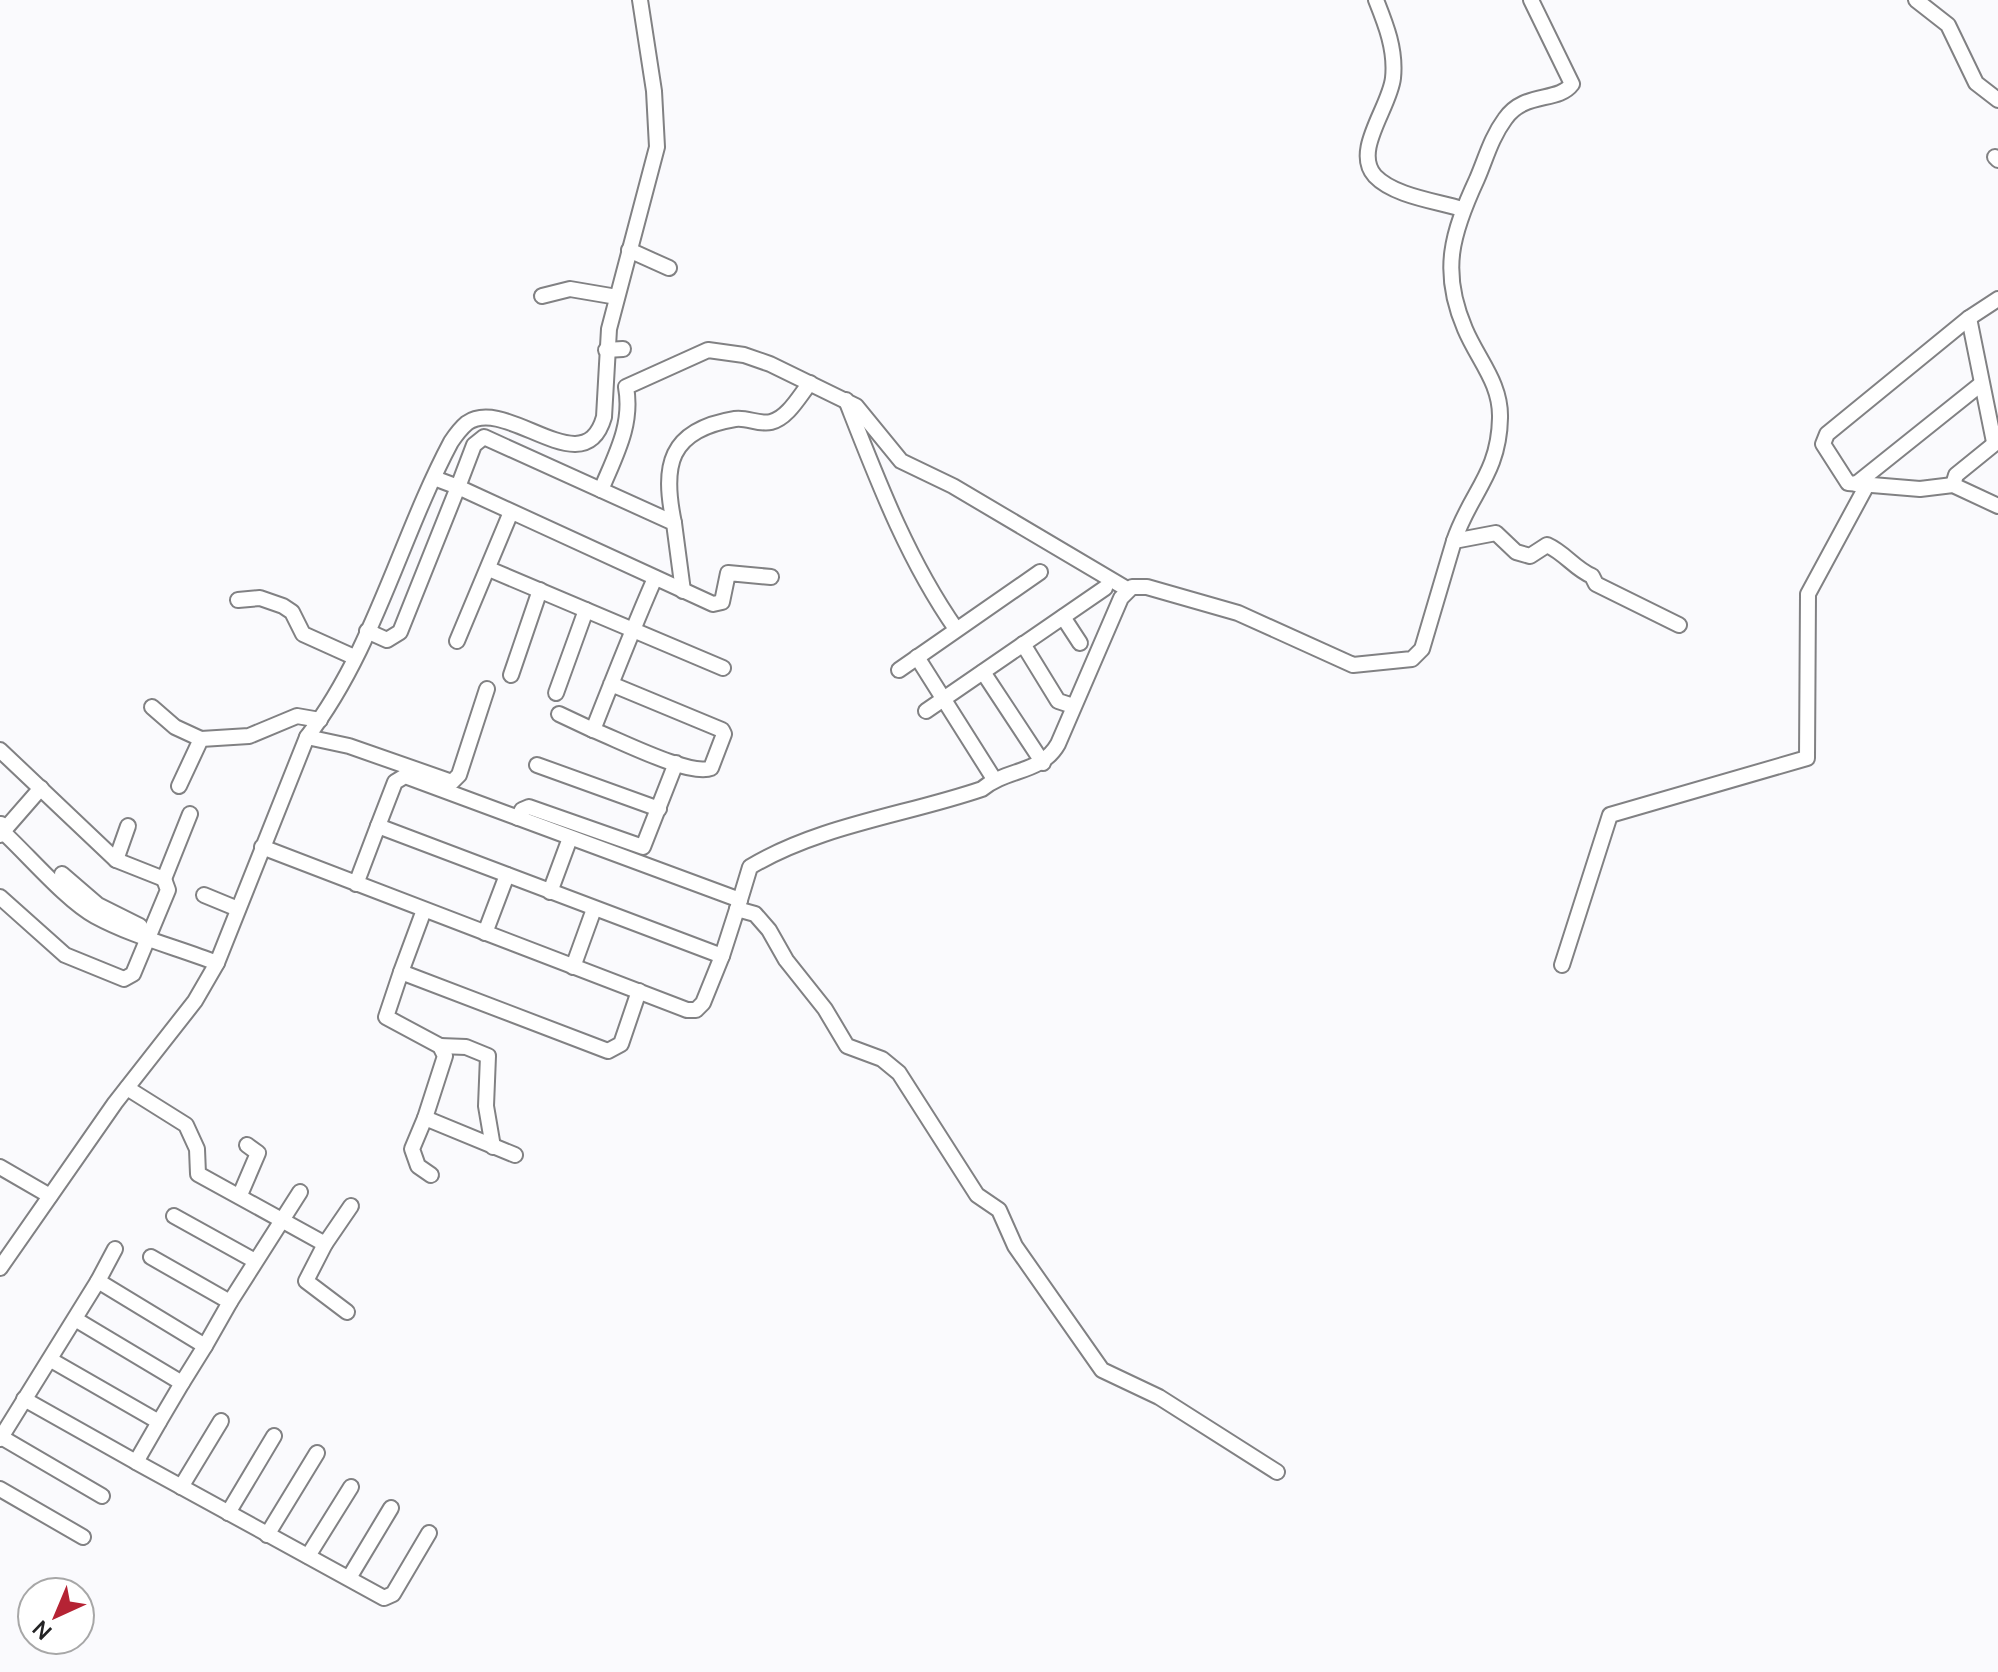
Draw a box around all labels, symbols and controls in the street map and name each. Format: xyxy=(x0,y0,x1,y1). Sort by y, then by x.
north arrow xyxy=(16,1576,96,1656)
text: N xyxy=(26,1614,58,1647)

